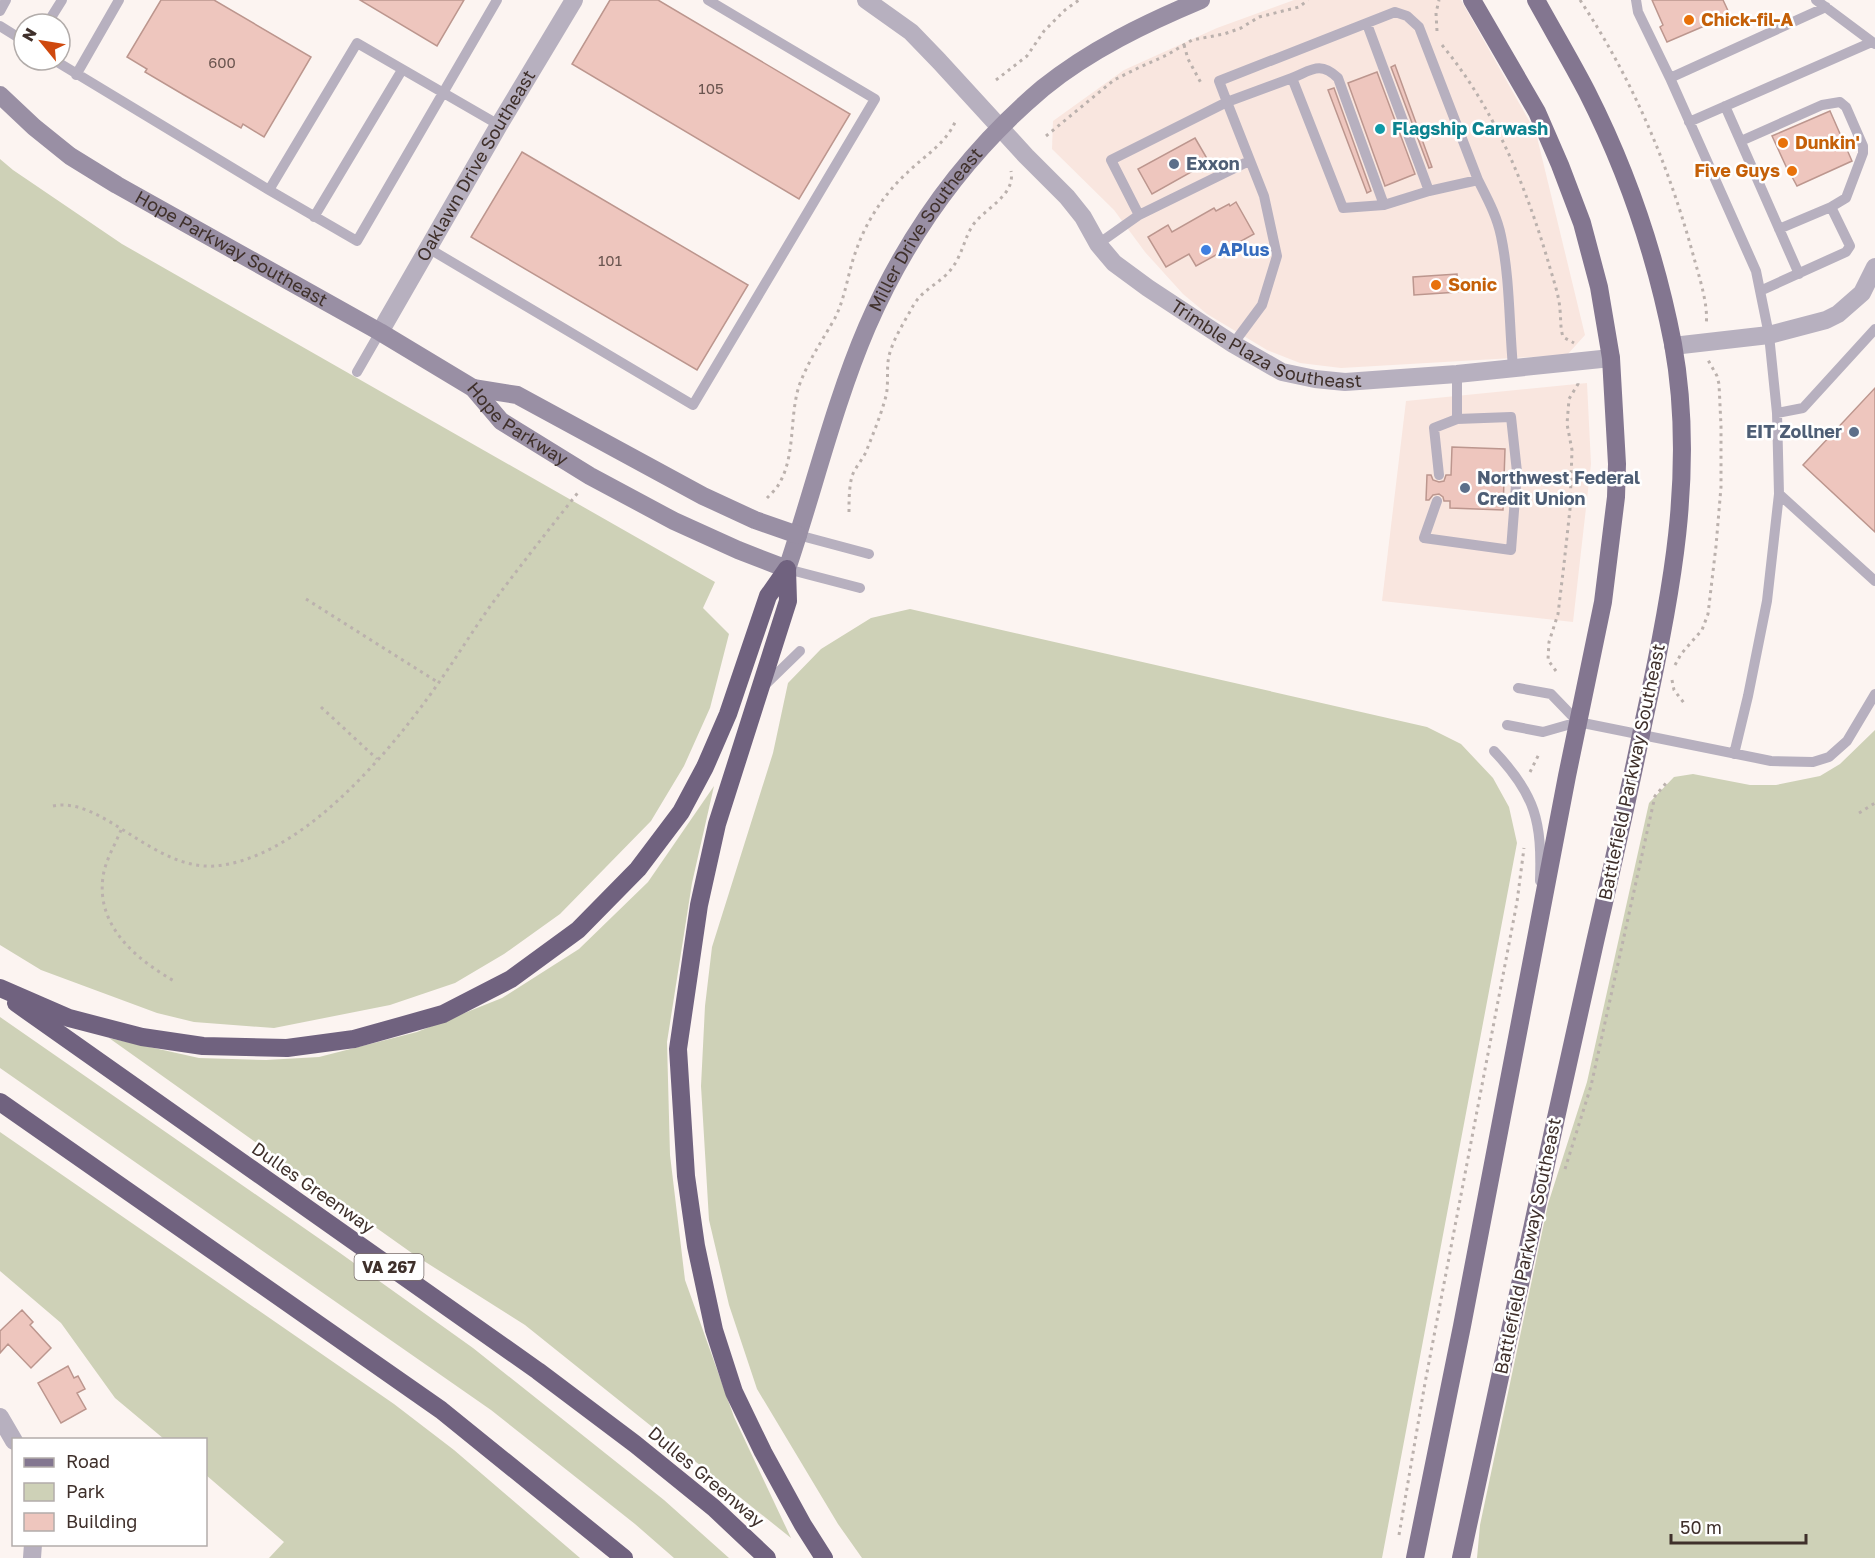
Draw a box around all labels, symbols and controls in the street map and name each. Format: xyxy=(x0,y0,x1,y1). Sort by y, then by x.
place label: Chick-fil-A xyxy=(1701,8,1793,30)
north arrow xyxy=(12,12,72,72)
marker: Chick-fil-A xyxy=(1682,13,1696,27)
text: N xyxy=(17,24,41,45)
house number: 600 xyxy=(208,53,236,71)
street label: Oaklawn Drive Southeast xyxy=(411,66,540,265)
house number: 105 xyxy=(698,79,724,97)
place label: Flagship Carwash xyxy=(1392,117,1548,139)
marker: Flagship Carwash xyxy=(1373,122,1387,136)
place label: Dunkin' xyxy=(1795,131,1860,153)
marker: Dunkin' xyxy=(1776,136,1790,150)
street label: Miller Drive Southeast xyxy=(864,143,986,315)
place label: Exxon xyxy=(1186,152,1240,174)
marker: Exxon xyxy=(1167,157,1181,171)
place label: Five Guys xyxy=(1694,159,1780,181)
marker: Five Guys xyxy=(1785,164,1799,178)
street label: Hope Parkway Southeast xyxy=(132,185,332,311)
place label: APlus xyxy=(1218,238,1270,260)
marker: APlus xyxy=(1199,243,1213,257)
house number: 101 xyxy=(598,251,622,269)
place label: Sonic xyxy=(1448,273,1497,295)
marker: Sonic xyxy=(1429,278,1443,292)
street label: Trimble Plaza Southeast xyxy=(1167,294,1362,392)
street label: Hope Parkway xyxy=(463,377,573,470)
place label: EIT Zollner xyxy=(1746,420,1842,442)
marker: EIT Zollner xyxy=(1847,425,1861,439)
place label: Northwest Federal Credit Union xyxy=(1477,466,1640,509)
marker: Northwest Federal Credit Union xyxy=(1458,481,1472,495)
street label: Battlefield Parkway Southeast xyxy=(1593,642,1669,902)
street label: Battlefield Parkway Southeast xyxy=(1489,1116,1565,1376)
street label: Dulles Greenway xyxy=(248,1137,379,1238)
road number: VA 267 xyxy=(354,1254,424,1280)
street label: Dulles Greenway xyxy=(644,1421,769,1531)
legend xyxy=(12,1438,207,1546)
text: Road xyxy=(66,1450,110,1472)
text: Park xyxy=(66,1480,105,1502)
scale bar xyxy=(1671,1507,1806,1545)
text: Building xyxy=(66,1510,137,1532)
text: 50 m xyxy=(1680,1516,1722,1538)

